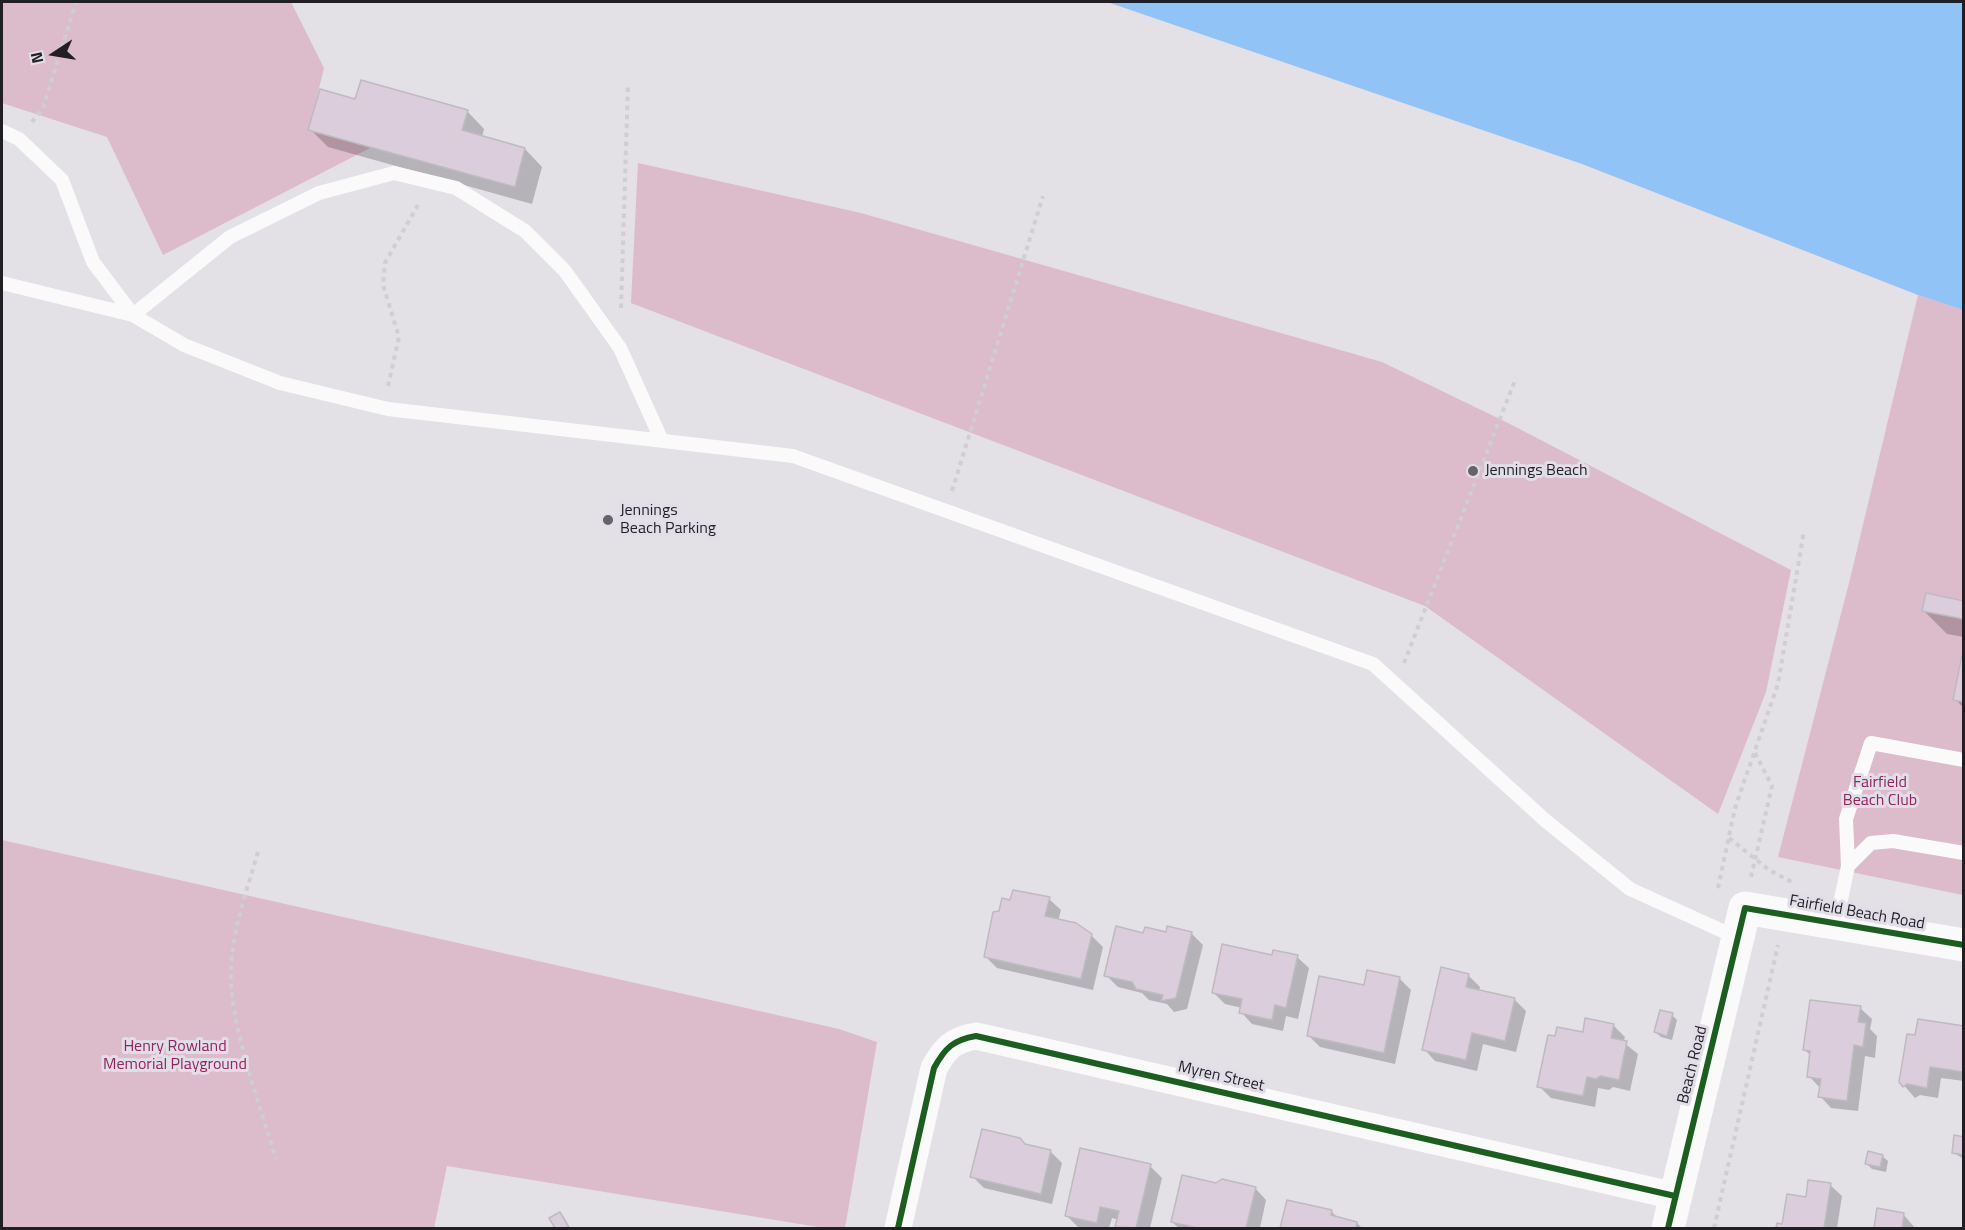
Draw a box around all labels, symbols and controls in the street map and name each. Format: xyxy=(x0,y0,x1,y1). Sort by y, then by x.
north arrow xyxy=(24,24,84,84)
text: N xyxy=(24,50,49,66)
place label: Jennings Beach xyxy=(1485,461,1588,481)
marker: Jennings Beach xyxy=(1466,464,1480,478)
place label: Jennings Beach Parking xyxy=(620,501,716,539)
marker: Jennings Beach Parking xyxy=(601,513,615,527)
park label: Fairfield Beach Club xyxy=(1843,773,1917,811)
street label: Fairfield Beach Road xyxy=(1788,892,1926,934)
street label: Beach Road xyxy=(1674,1024,1712,1106)
park label: Henry Rowland Memorial Playground xyxy=(103,1037,247,1075)
street label: Myren Street xyxy=(1176,1058,1266,1096)

